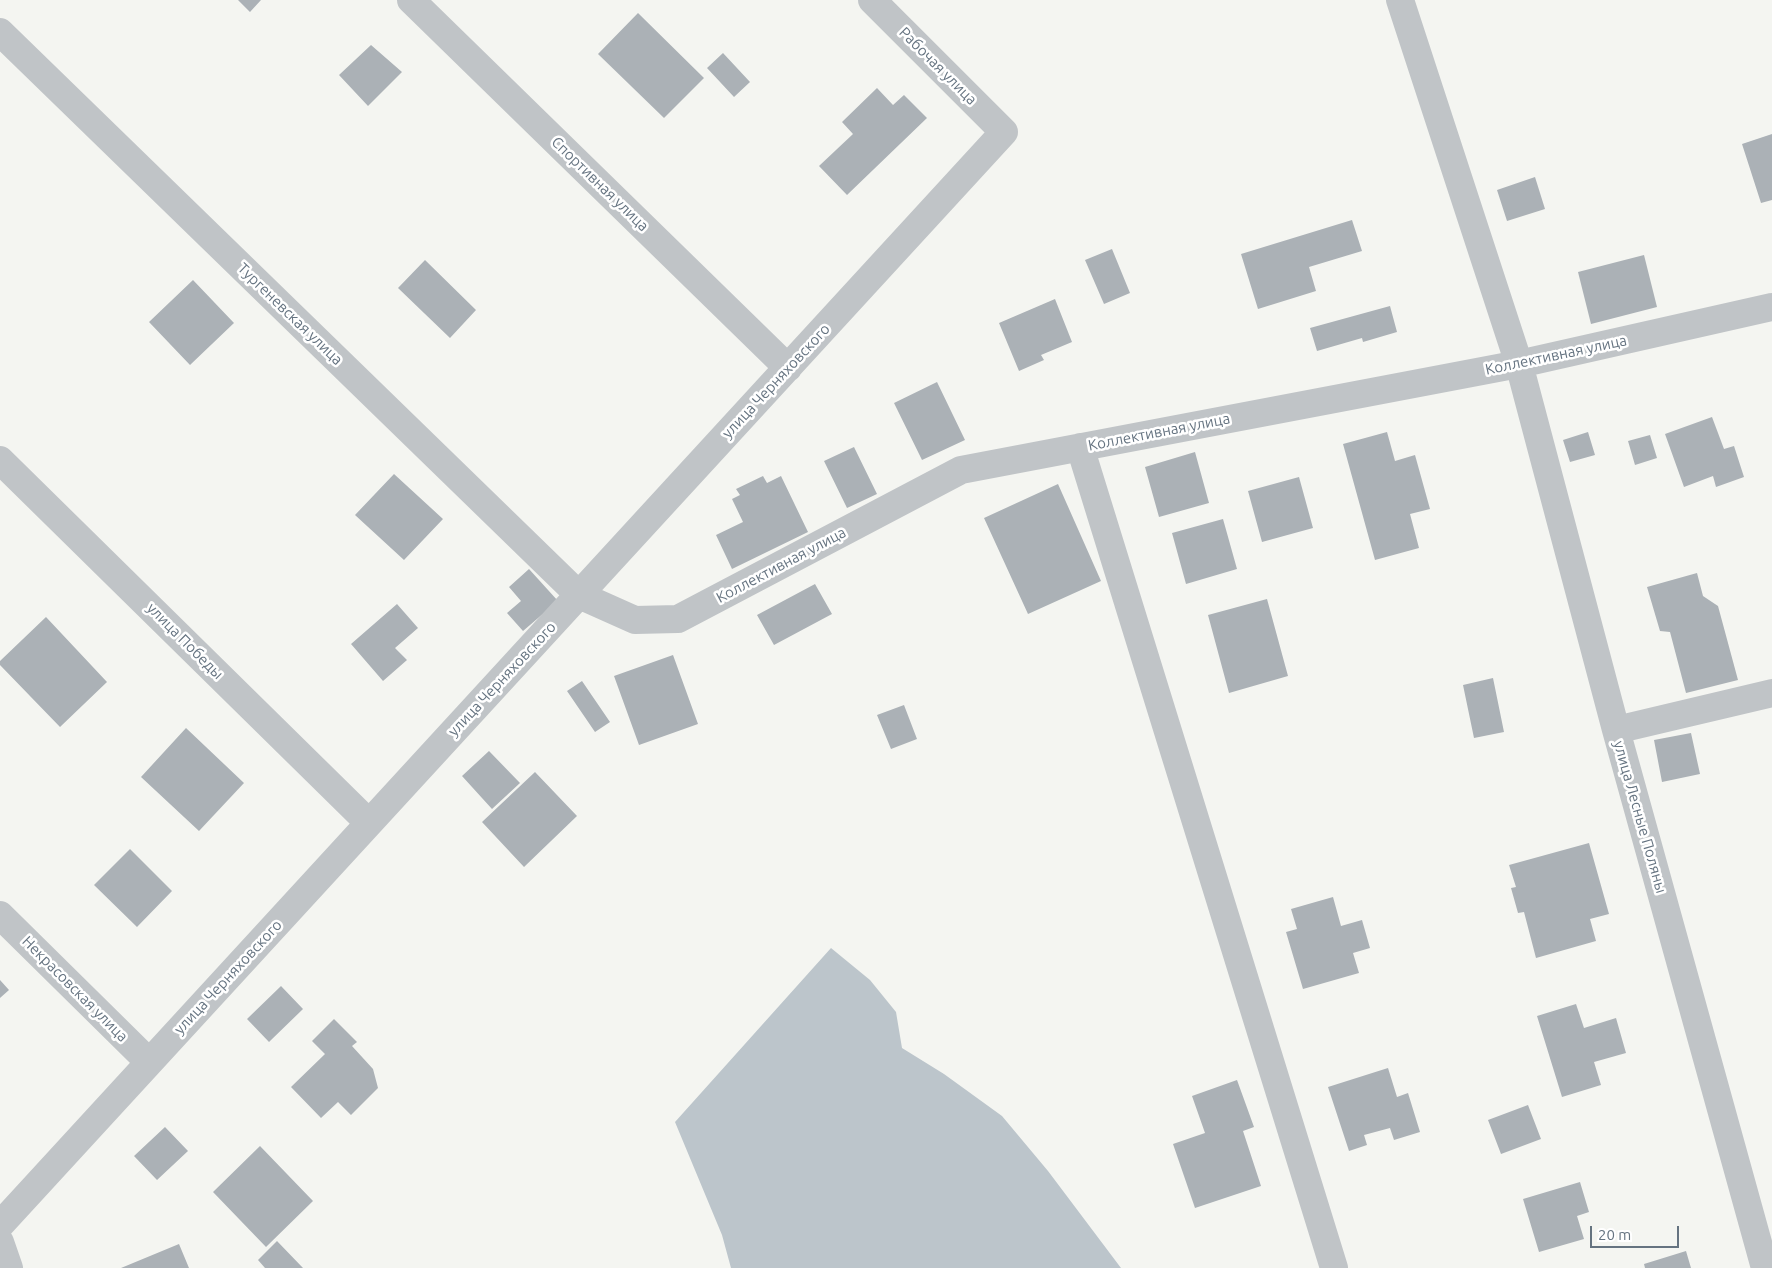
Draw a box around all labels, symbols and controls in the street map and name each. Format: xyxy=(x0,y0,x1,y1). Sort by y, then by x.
street label: Рабочая улица xyxy=(895,23,981,109)
street label: Спортивная улица xyxy=(548,133,652,235)
street label: Тургеневская улица xyxy=(234,259,346,369)
street label: улица Черняховского xyxy=(718,320,834,442)
street label: Коллективная улица xyxy=(1484,331,1628,379)
street label: Коллективная улица xyxy=(1087,409,1231,455)
street label: Коллективная улица xyxy=(713,523,849,607)
street label: улица Победы xyxy=(143,599,227,683)
street label: улица Черняховского xyxy=(444,618,560,740)
street label: улица Лесные Поляны xyxy=(1610,739,1670,895)
street label: улица Черняховского xyxy=(170,916,286,1038)
street label: Некрасовская улица xyxy=(18,932,132,1046)
scale bar xyxy=(1592,1216,1681,1248)
text: 20 m xyxy=(1598,1226,1631,1243)

